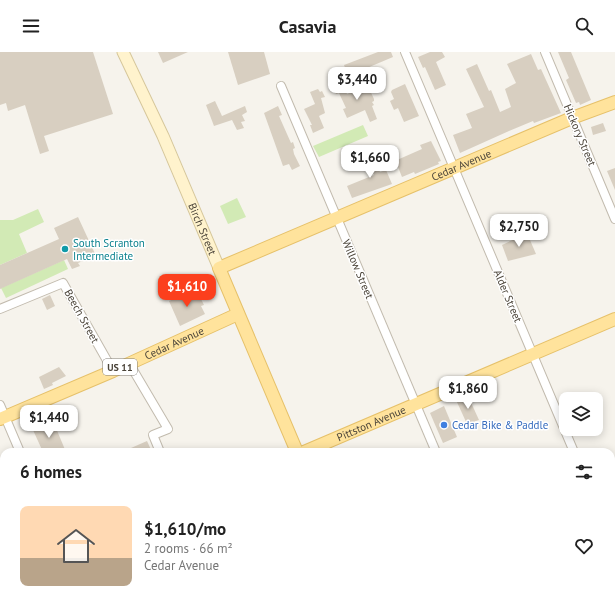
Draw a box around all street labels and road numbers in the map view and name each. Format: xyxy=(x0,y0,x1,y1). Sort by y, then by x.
street label: Hickory Street xyxy=(561,102,599,168)
street label: Cedar Avenue xyxy=(429,146,494,184)
street label: Birch Street xyxy=(185,201,220,257)
street label: Willow Street xyxy=(339,237,377,301)
street label: Alder Street xyxy=(491,268,525,325)
street label: Beech Street xyxy=(61,287,103,346)
street label: Cedar Avenue xyxy=(142,323,206,363)
road number: US 11 xyxy=(103,359,137,375)
street label: Pittston Avenue xyxy=(334,402,408,444)

